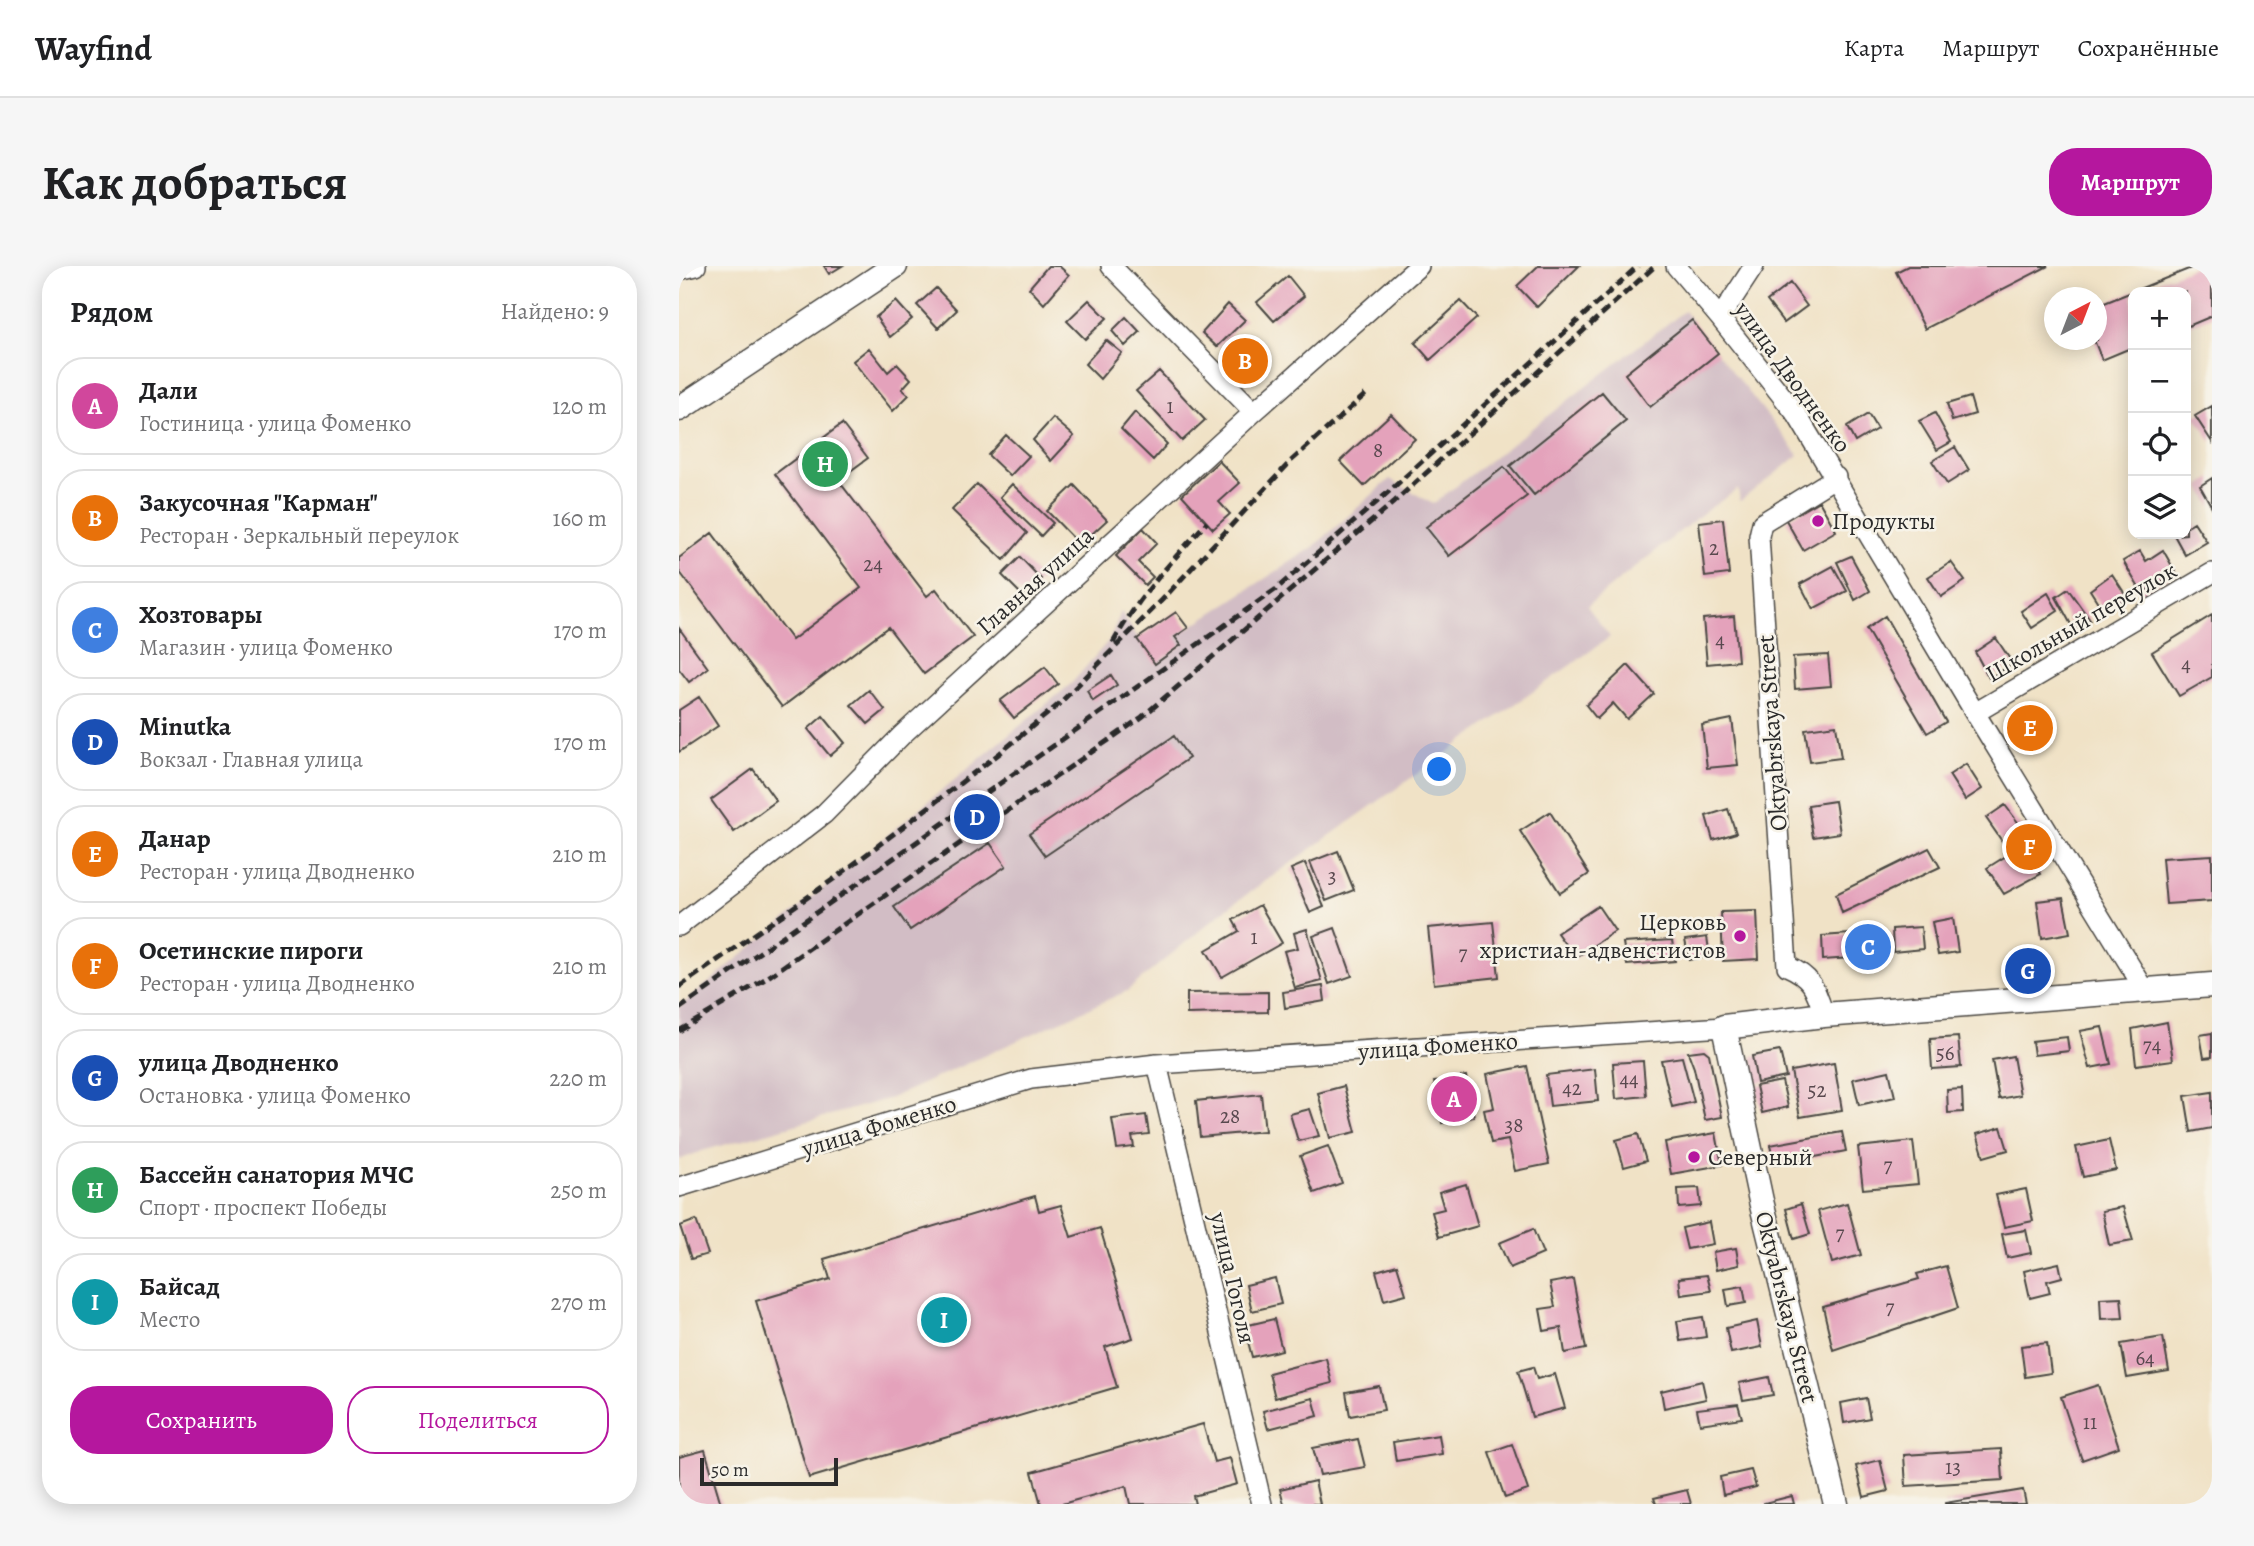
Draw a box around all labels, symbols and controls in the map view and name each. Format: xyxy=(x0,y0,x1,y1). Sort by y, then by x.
text: Wayfind xyxy=(35,26,152,71)
text: Карта xyxy=(1844,32,1904,64)
text: Маршрут xyxy=(1942,32,2040,64)
text: Сохранённые xyxy=(2078,32,2219,64)
button: Маршрут xyxy=(2049,148,2212,216)
text: Как добраться xyxy=(42,149,348,216)
north arrow xyxy=(2044,287,2107,350)
map controls xyxy=(2128,287,2191,539)
button: + xyxy=(2128,287,2191,350)
text: Рядом xyxy=(70,292,153,332)
street label: улица Дводненко xyxy=(1727,294,1859,459)
text: Найдено: 9 xyxy=(501,296,609,327)
pin: B xyxy=(1222,335,1268,387)
button: − xyxy=(2128,350,2191,413)
text: Дали xyxy=(139,373,198,408)
text: A xyxy=(88,391,102,422)
text: 120 m xyxy=(552,391,607,422)
house number: 1 xyxy=(1166,392,1174,420)
text: Гостиница · улица Фоменко xyxy=(139,408,411,439)
button: locate xyxy=(2128,413,2191,476)
house number: 8 xyxy=(1373,436,1383,464)
pin: H xyxy=(802,438,848,490)
button: layers xyxy=(2128,476,2191,539)
text: Закусочная "Карман" xyxy=(139,485,378,520)
text: B xyxy=(88,503,102,534)
text: 160 m xyxy=(553,503,607,534)
place label: Продукты xyxy=(1832,505,1936,537)
marker: Продукты xyxy=(1810,513,1826,529)
text: Ресторан · Зеркальный переулок xyxy=(139,520,459,551)
street label: Главная улица xyxy=(969,520,1101,642)
house number: 2 xyxy=(1709,534,1719,562)
house number: 24 xyxy=(863,550,883,578)
street label: Школьный переулок xyxy=(1979,554,2183,690)
text: Хозтовары xyxy=(139,597,263,632)
text: C xyxy=(88,615,102,646)
text: 170 m xyxy=(554,615,607,646)
house number: 4 xyxy=(1715,626,1725,654)
text: Магазин · улица Фоменко xyxy=(139,632,393,663)
street label: Oktyabrskaya Street xyxy=(1749,634,1795,832)
house number: 4 xyxy=(2181,650,2191,678)
pin: E xyxy=(2007,702,2053,754)
text: Minutka xyxy=(139,709,231,744)
text: D xyxy=(87,727,103,758)
text: 170 m xyxy=(554,727,607,758)
text: Вокзал · Главная улица xyxy=(139,744,363,775)
your location xyxy=(1422,752,1456,786)
pin: D xyxy=(954,791,1000,843)
text: Данар xyxy=(139,821,211,856)
pin: F xyxy=(2006,821,2052,873)
text: E xyxy=(88,839,102,870)
text: 210 m xyxy=(552,839,607,870)
text: Ресторан · улица Дводненко xyxy=(139,856,415,887)
house number: 3 xyxy=(1328,862,1336,890)
place label: Церковь христиан-адвенстистов xyxy=(1479,906,1727,966)
pin: C xyxy=(1845,921,1891,973)
house number: 1 xyxy=(1250,923,1258,951)
marker: Церковь христиан-адвенстистов xyxy=(1732,928,1748,944)
text: Осетинские пироги xyxy=(139,933,363,968)
house number: 7 xyxy=(1459,939,1468,967)
pin: G xyxy=(2005,945,2051,997)
text: F xyxy=(89,951,101,982)
text: 210 m xyxy=(552,951,607,982)
text: Ресторан · улица Дводненко xyxy=(139,968,415,999)
street label: улица Фоменко xyxy=(1356,1024,1519,1068)
house number: 74 xyxy=(2143,1031,2161,1059)
house number: 56 xyxy=(1936,1039,1955,1067)
text: улица Дводненко xyxy=(139,1045,339,1080)
text: G xyxy=(87,1063,103,1094)
text: 220 m xyxy=(549,1063,607,1094)
house number: 44 xyxy=(1619,1065,1639,1093)
pin: A xyxy=(1431,1073,1477,1125)
house number: 42 xyxy=(1562,1074,1582,1102)
house number: 52 xyxy=(1807,1076,1827,1104)
text: Остановка · улица Фоменко xyxy=(139,1080,411,1111)
street label: улица Фоменко xyxy=(797,1087,960,1165)
house number: 28 xyxy=(1220,1102,1240,1130)
house number: 38 xyxy=(1505,1111,1523,1139)
place label: Северный xyxy=(1708,1141,1813,1173)
marker: Северный xyxy=(1686,1149,1702,1165)
house number: 7 xyxy=(1884,1151,1893,1179)
text: Бассейн санатория МЧС xyxy=(139,1157,414,1192)
text: H xyxy=(86,1175,104,1206)
text: 250 m xyxy=(550,1175,607,1206)
text: Спорт · проспект Победы xyxy=(139,1192,387,1223)
street label: улица Гоголя xyxy=(1202,1208,1264,1347)
street label: Oktyabrskaya Street xyxy=(1748,1208,1826,1406)
house number: 7 xyxy=(1836,1219,1845,1247)
text: Байсад xyxy=(139,1269,220,1304)
text: I xyxy=(91,1287,99,1318)
text: 270 m xyxy=(550,1287,607,1318)
house number: 7 xyxy=(1886,1293,1895,1321)
pin: I xyxy=(921,1294,967,1346)
text: Место xyxy=(139,1304,200,1335)
house number: 64 xyxy=(2135,1344,2155,1372)
button: Сохранить xyxy=(70,1386,333,1454)
button: Поделиться xyxy=(347,1386,609,1454)
house number: 11 xyxy=(2083,1408,2097,1436)
house number: 13 xyxy=(1945,1453,1961,1481)
scale bar xyxy=(700,1455,838,1487)
text: 50 m xyxy=(711,1457,749,1483)

